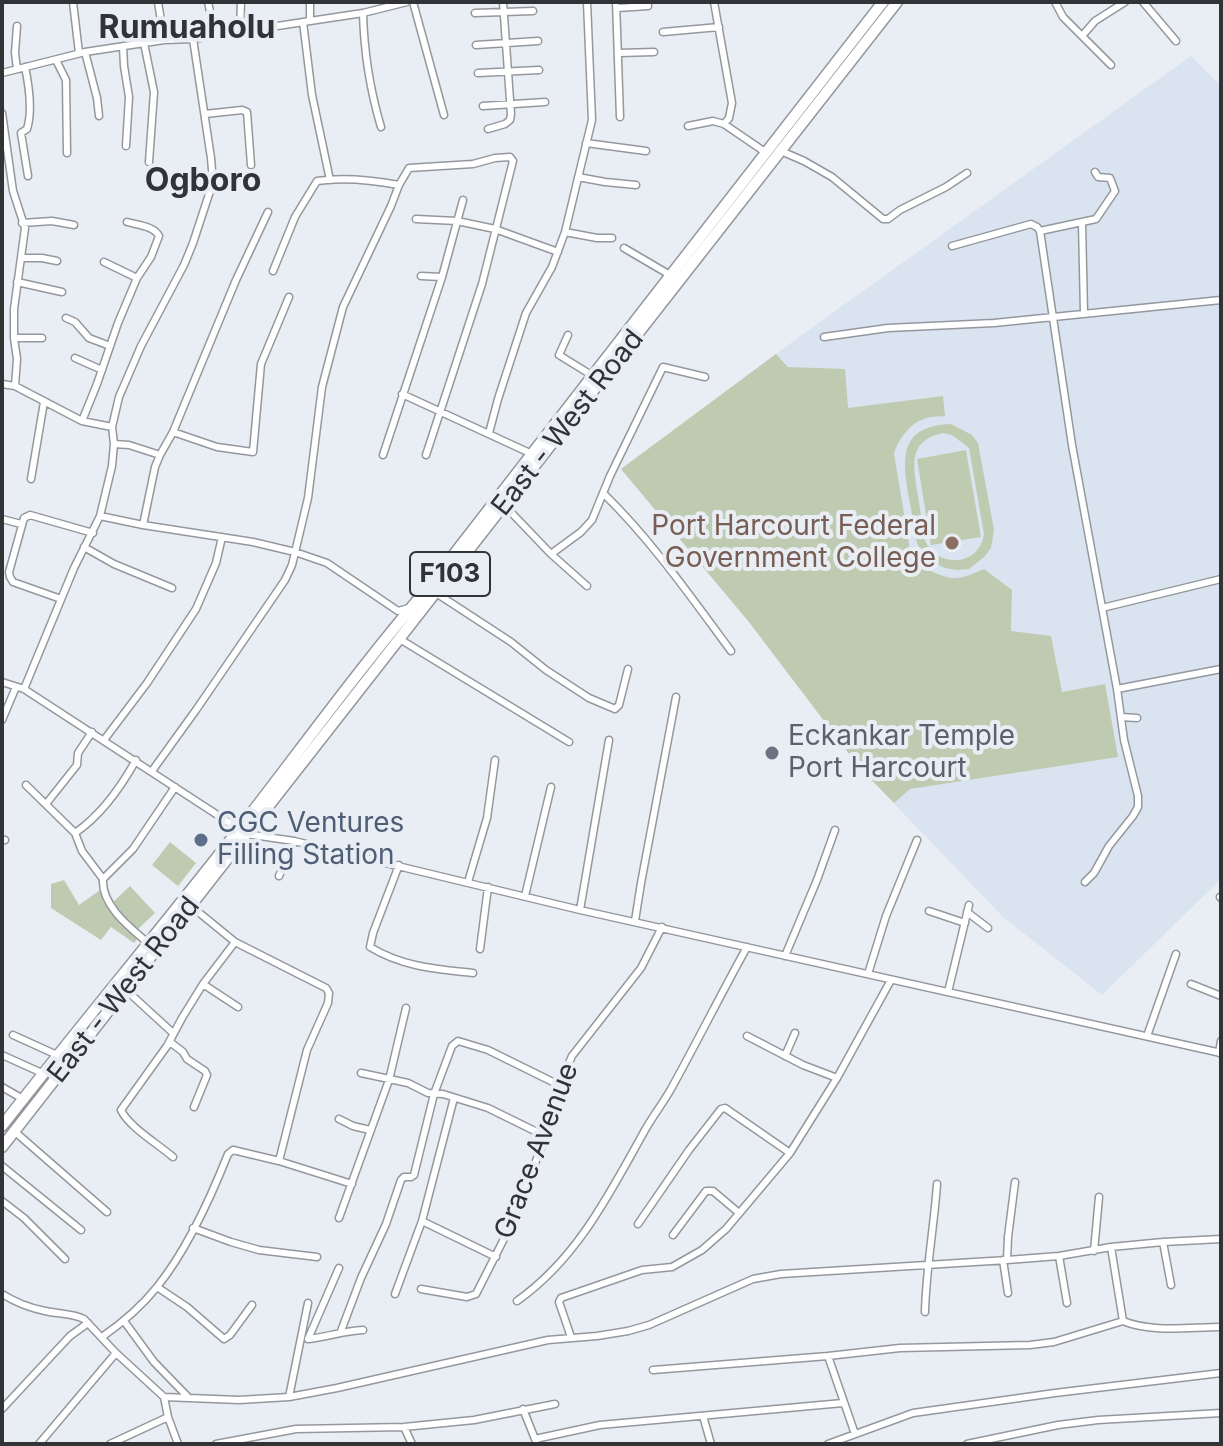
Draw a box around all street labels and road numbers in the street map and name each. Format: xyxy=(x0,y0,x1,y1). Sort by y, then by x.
street label: East - West Road xyxy=(485,323,651,523)
road number: F103 xyxy=(410,552,490,596)
street label: East - West Road xyxy=(41,890,207,1090)
street label: Grace Avenue xyxy=(488,1058,586,1244)

